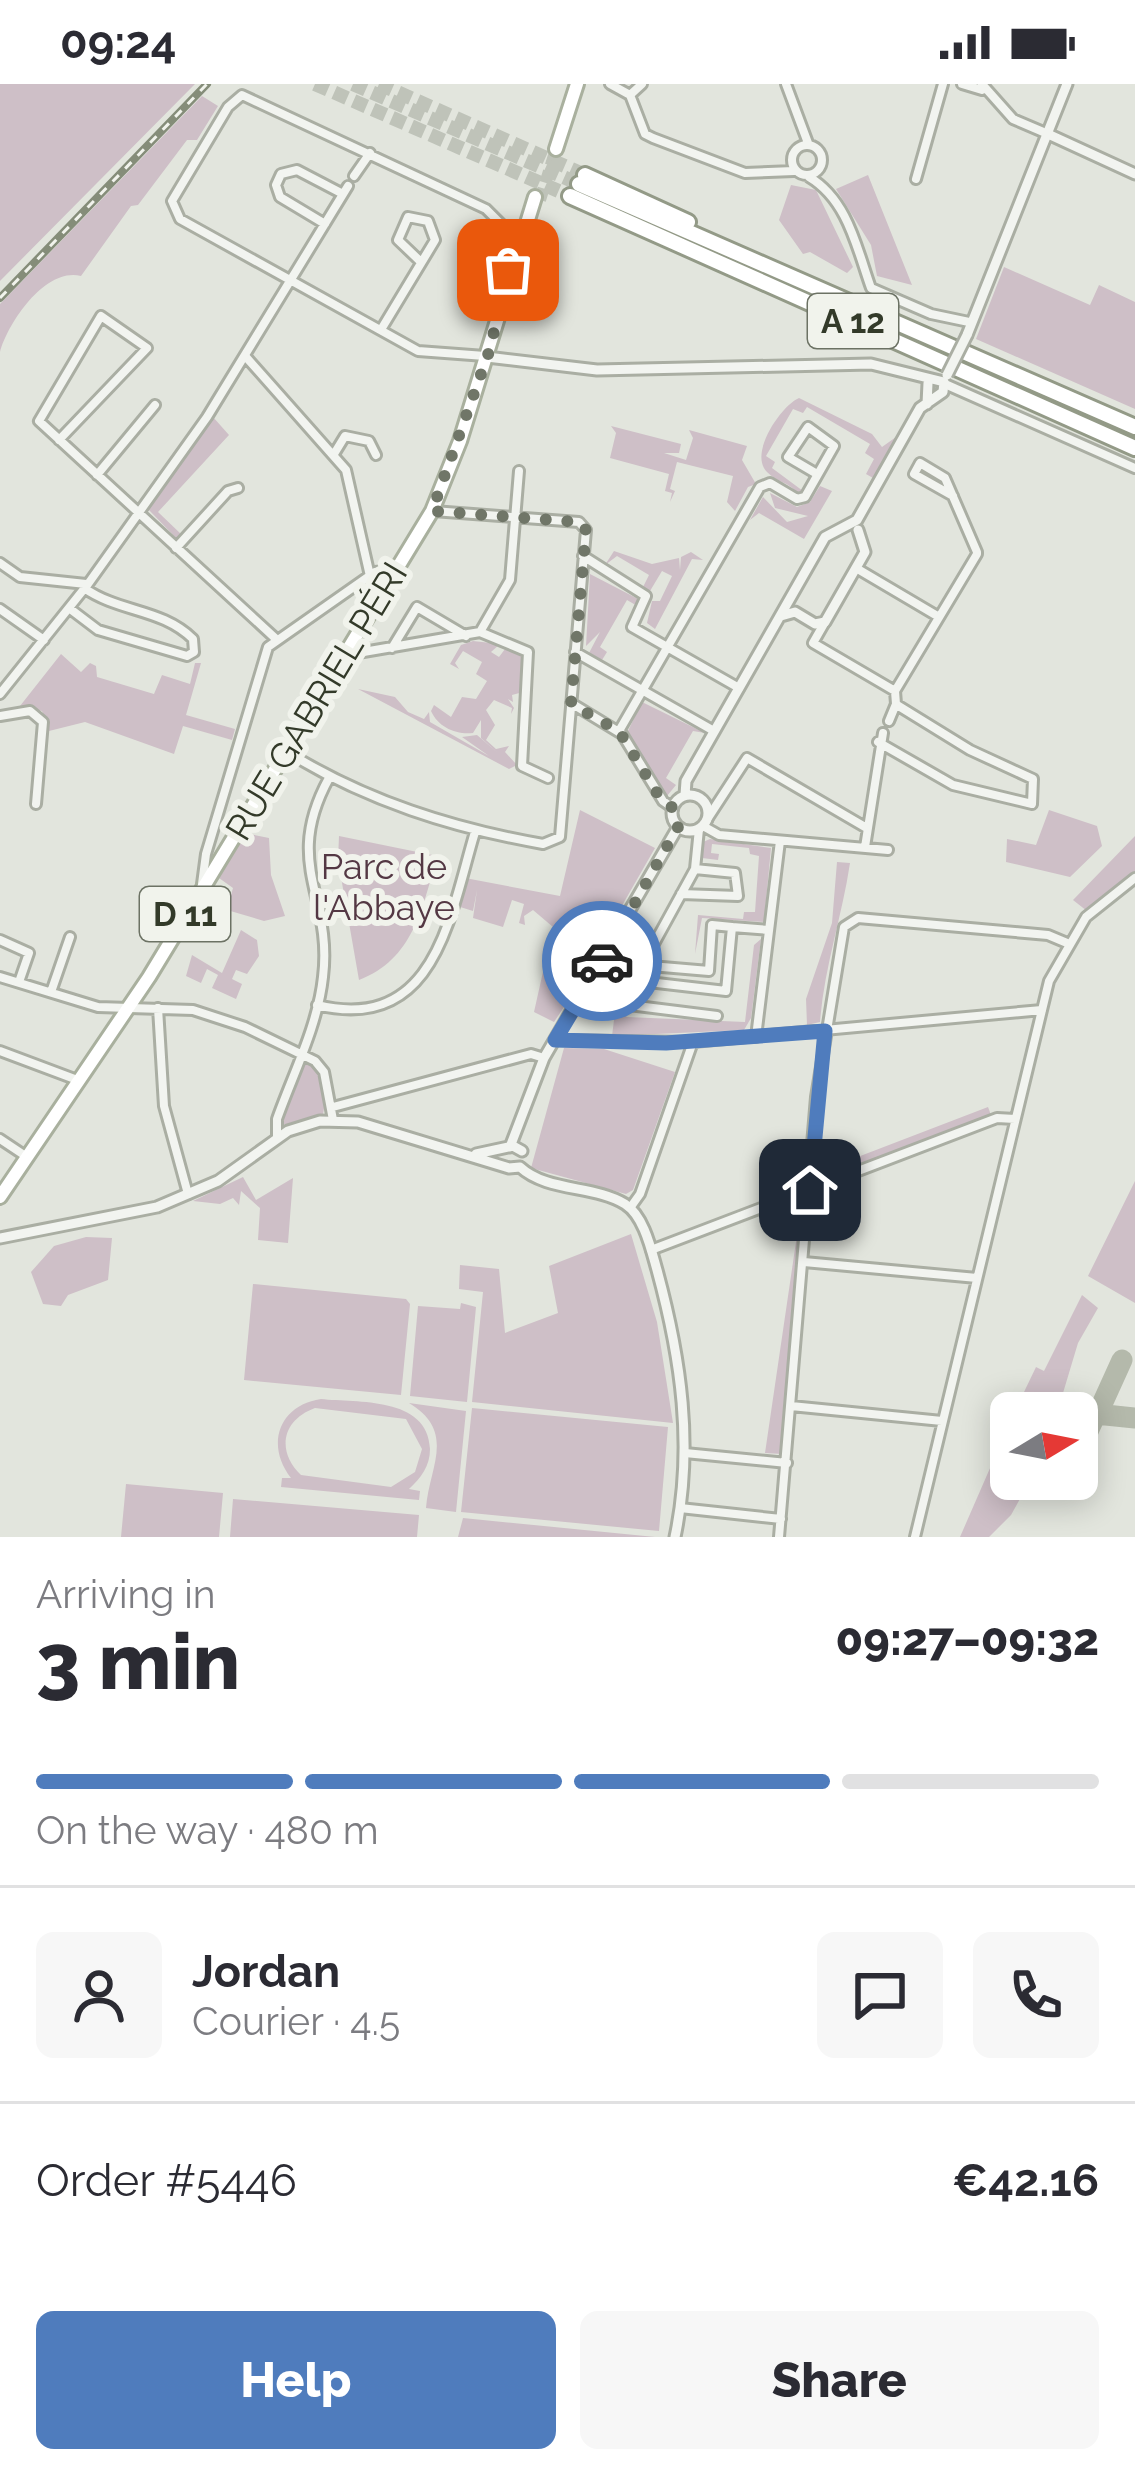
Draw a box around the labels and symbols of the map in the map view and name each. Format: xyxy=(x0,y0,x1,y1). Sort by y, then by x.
pin xyxy=(457,219,559,321)
road number: A 12 xyxy=(808,294,898,348)
street label: RUE GABRIEL PÉRI xyxy=(217,555,415,847)
park label: Parc de l'Abbaye xyxy=(313,845,455,928)
road number: D 11 xyxy=(140,887,230,941)
courier xyxy=(542,901,662,1021)
pin xyxy=(759,1139,861,1241)
north arrow xyxy=(990,1392,1098,1500)

